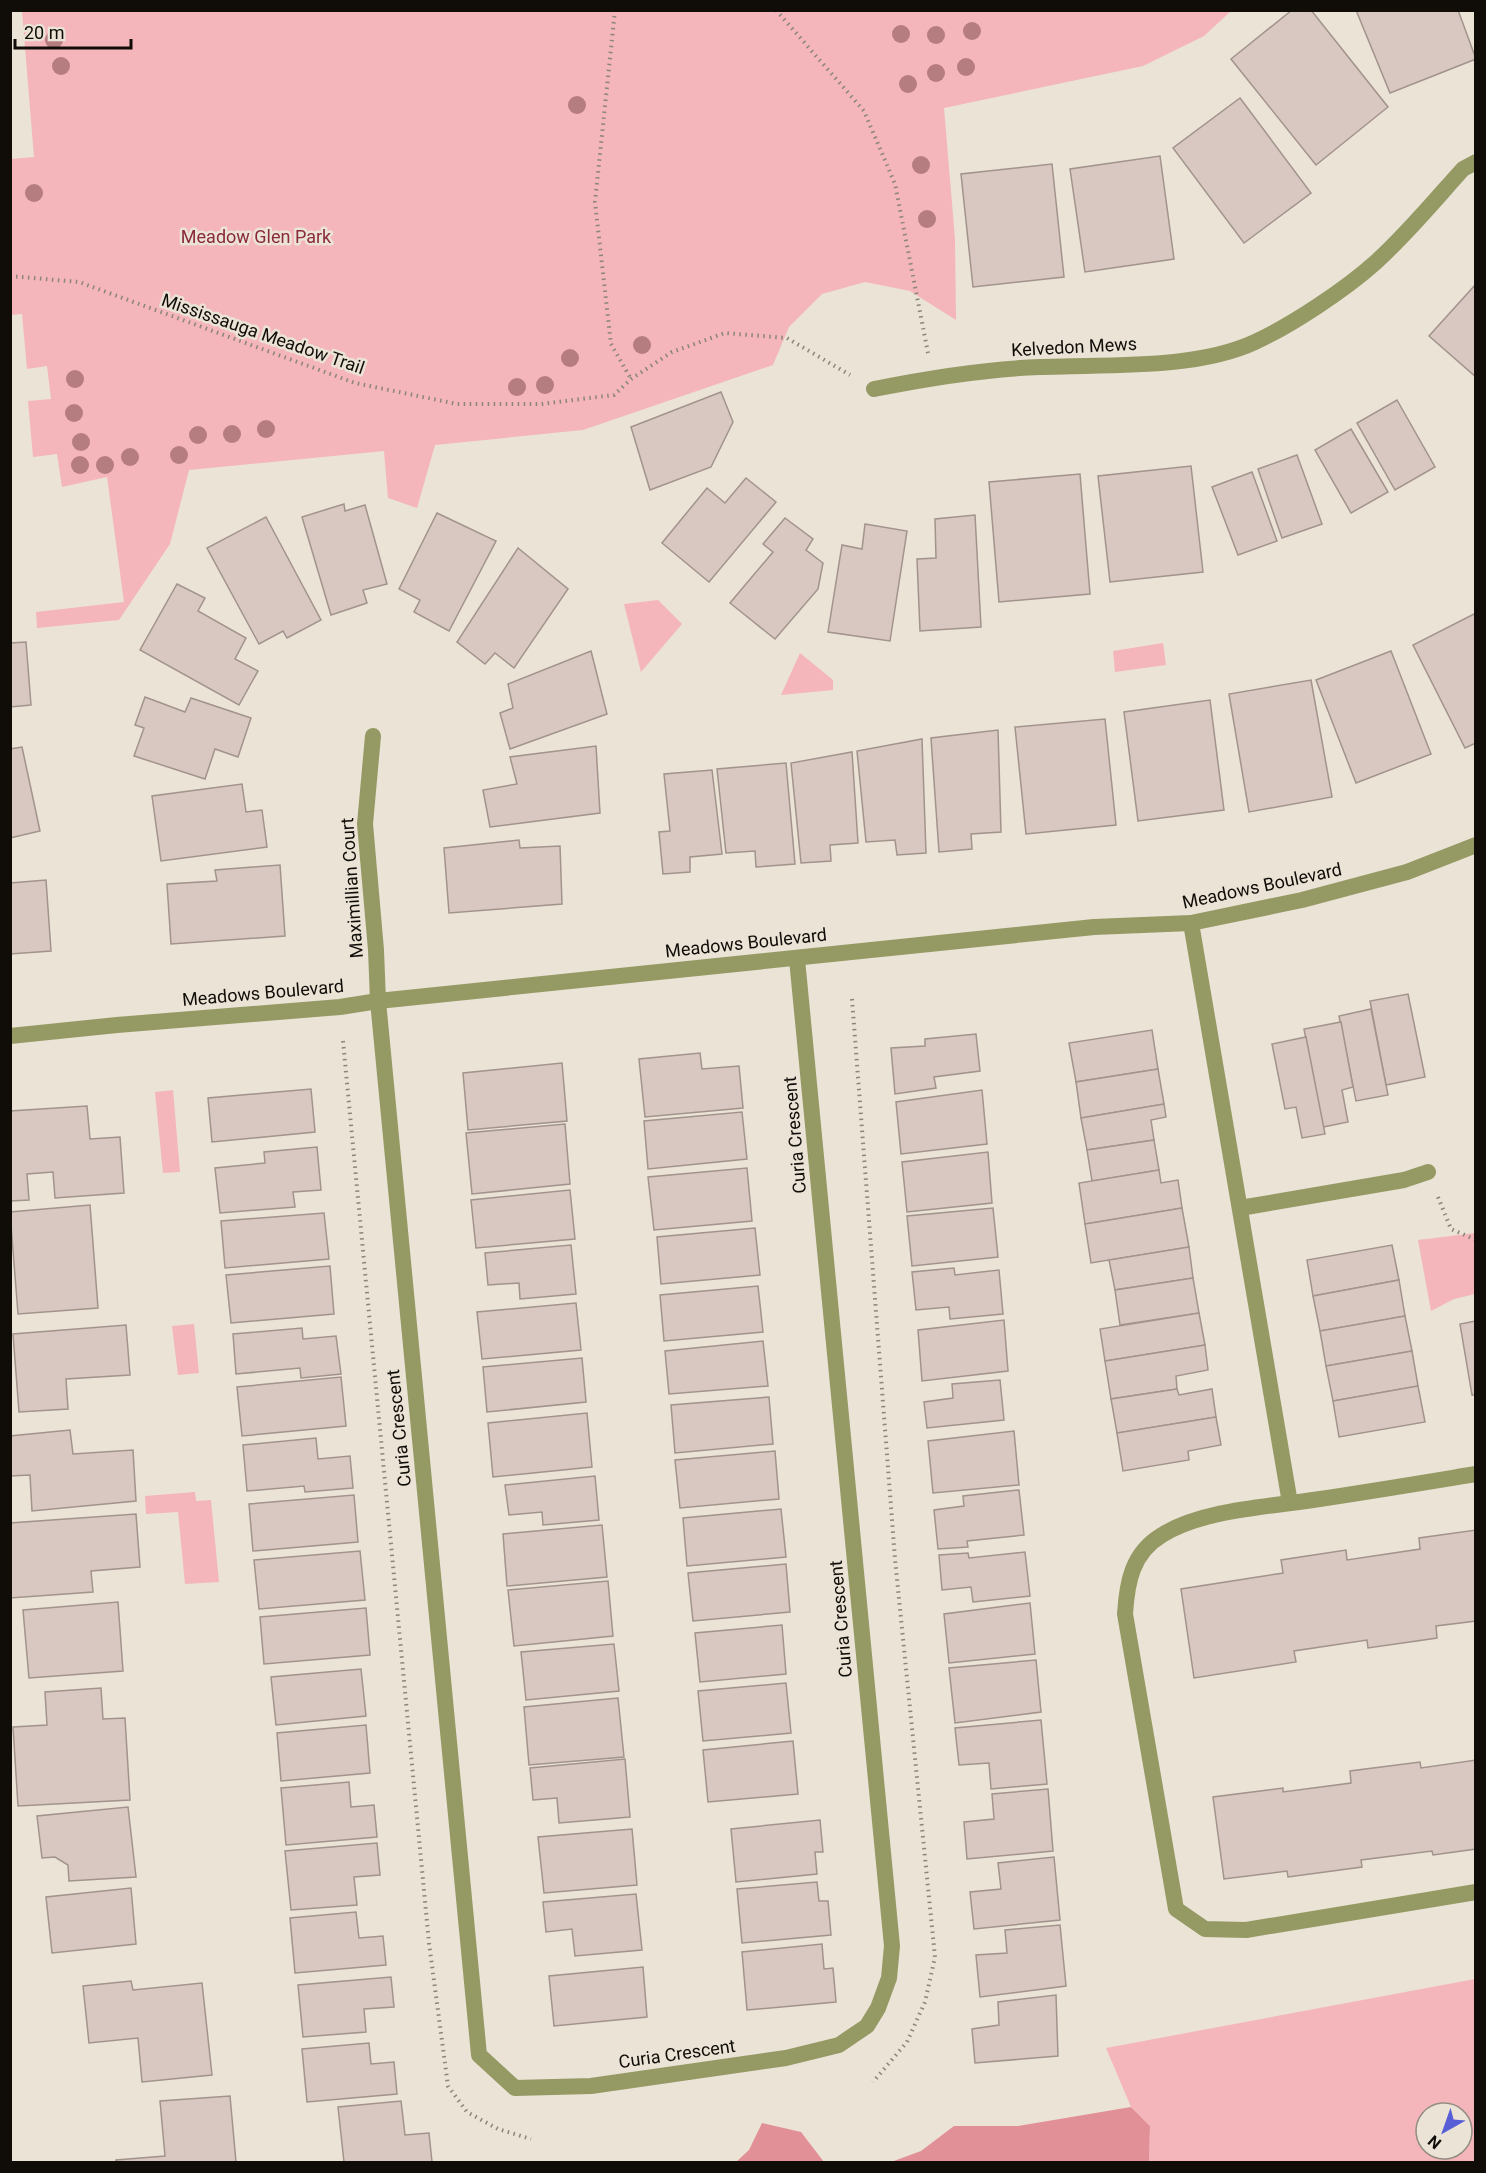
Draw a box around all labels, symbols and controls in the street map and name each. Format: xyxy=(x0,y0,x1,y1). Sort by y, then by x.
scale bar xyxy=(15,12,130,50)
text: 20 m xyxy=(24,22,64,43)
park label: Meadow Glen Park xyxy=(181,226,332,247)
street label: Mississauga Meadow Trail xyxy=(159,289,367,378)
street label: Kelvedon Mews xyxy=(1010,333,1137,360)
street label: Maximillian Court xyxy=(336,817,367,959)
street label: Meadows Boulevard xyxy=(1180,858,1344,913)
street label: Meadows Boulevard xyxy=(664,924,828,961)
street label: Meadows Boulevard xyxy=(181,975,345,1010)
street label: Curia Crescent xyxy=(779,1075,810,1195)
street label: Curia Crescent xyxy=(382,1368,415,1488)
street label: Curia Crescent xyxy=(825,1559,856,1679)
street label: Curia Crescent xyxy=(617,2035,737,2072)
north arrow xyxy=(1414,2101,1474,2161)
text: N xyxy=(1424,2131,1445,2153)

